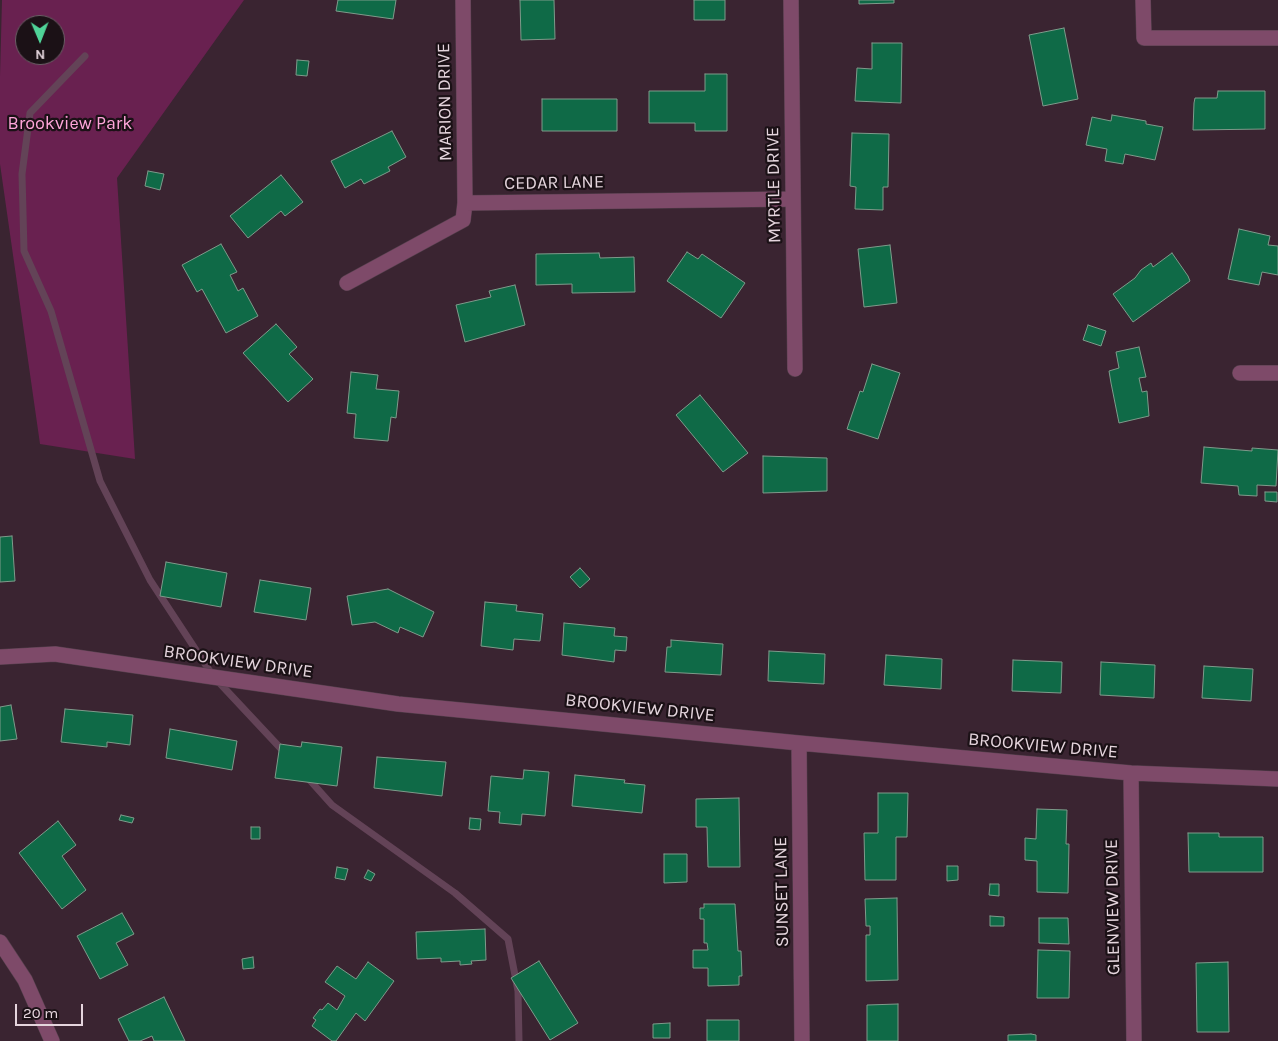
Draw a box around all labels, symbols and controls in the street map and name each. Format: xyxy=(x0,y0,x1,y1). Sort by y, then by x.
north arrow xyxy=(15,15,65,65)
street label: MARION DRIVE xyxy=(433,43,457,161)
text: N xyxy=(35,46,45,63)
park label: Brookview Park xyxy=(7,113,133,135)
street label: MYRTLE DRIVE xyxy=(762,127,786,243)
street label: CEDAR LANE xyxy=(504,171,604,195)
street label: BROOKVIEW DRIVE xyxy=(162,641,314,683)
street label: BROOKVIEW DRIVE xyxy=(564,689,716,727)
street label: BROOKVIEW DRIVE xyxy=(967,729,1119,763)
street label: SUNSET LANE xyxy=(770,837,794,947)
street label: GLENVIEW DRIVE xyxy=(1101,839,1125,975)
scale bar xyxy=(18,994,85,1026)
text: 20 m xyxy=(23,1004,58,1022)

